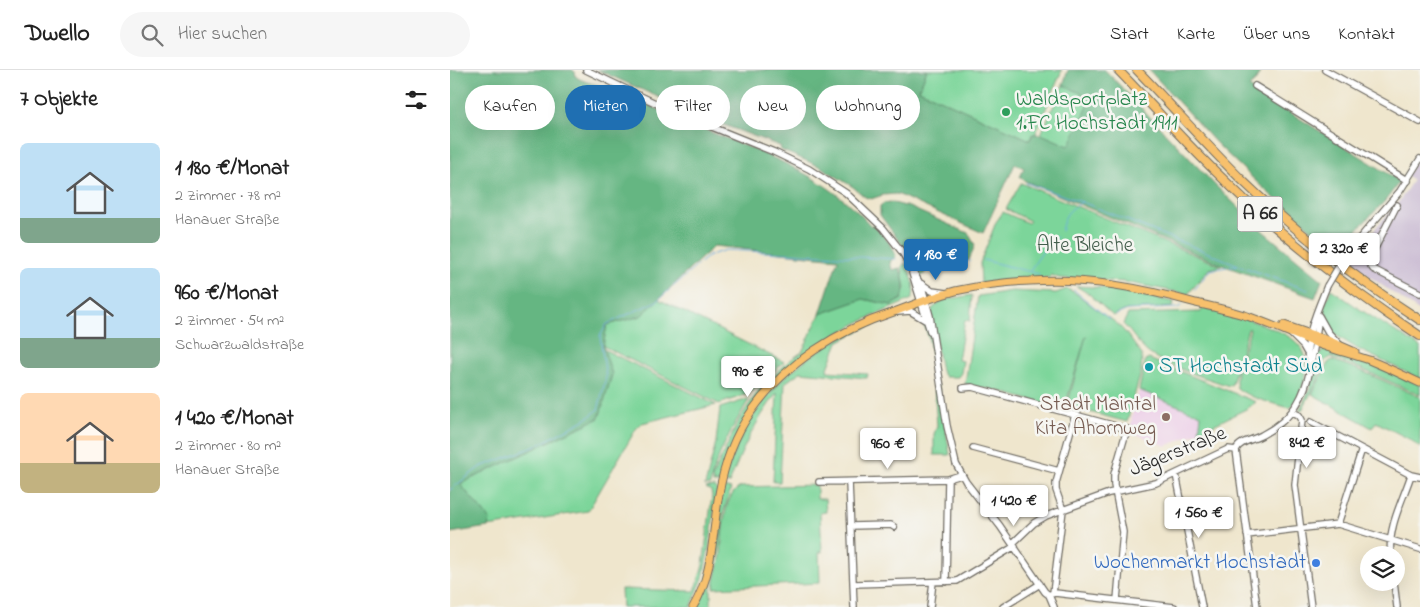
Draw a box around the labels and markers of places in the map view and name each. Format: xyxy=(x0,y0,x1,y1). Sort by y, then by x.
place label: Waldsportplatz 1.FC Hochstadt 1911 xyxy=(1016,85,1178,139)
marker: Waldsportplatz 1.FC Hochstadt 1911 xyxy=(1000,106,1012,118)
pin: 2 320 € xyxy=(1298,232,1390,275)
pin: 1 180 € xyxy=(890,238,982,281)
place label: ST Hochstadt Süd xyxy=(1159,352,1323,382)
pin: 990 € xyxy=(713,356,783,398)
marker: ST Hochstadt Süd xyxy=(1143,361,1155,373)
place label: Stadt Maintal Kita Ahornweg xyxy=(1035,390,1156,446)
marker: Stadt Maintal Kita Ahornweg xyxy=(1160,411,1172,423)
pin: 842 € xyxy=(1272,426,1342,469)
pin: 960 € xyxy=(853,428,923,470)
pin: 1 420 € xyxy=(968,484,1060,527)
pin: 1 560 € xyxy=(1153,496,1245,539)
place label: Wochenmarkt Hochstadt xyxy=(1094,548,1306,578)
marker: Wochenmarkt Hochstadt xyxy=(1310,557,1322,569)

